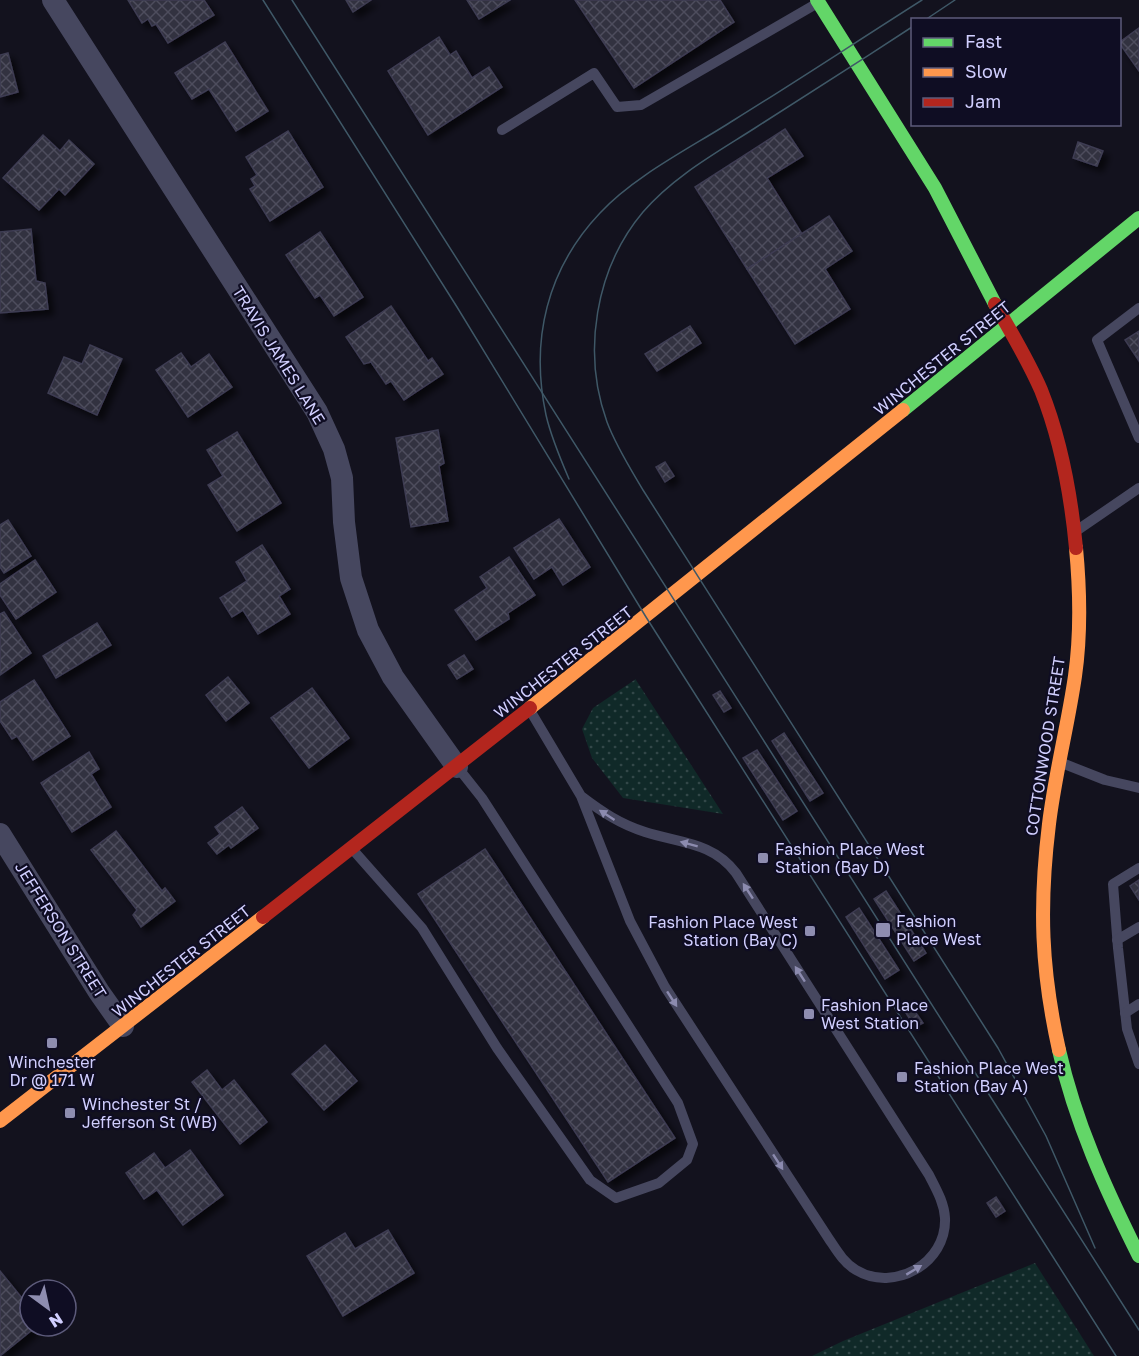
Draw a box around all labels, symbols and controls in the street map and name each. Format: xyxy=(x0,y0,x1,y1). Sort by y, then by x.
legend xyxy=(911,18,1121,126)
text: Fast xyxy=(965,30,1002,52)
text: Slow xyxy=(965,60,1008,82)
text: Jam xyxy=(965,90,1001,112)
street label: TRAVIS JAMES LANE xyxy=(228,282,330,428)
street label: WINCHESTER STREET xyxy=(869,297,1015,419)
street label: WINCHESTER STREET xyxy=(490,602,636,722)
street label: COTTONWOOD STREET xyxy=(1021,655,1069,837)
one-way arrow xyxy=(599,809,615,820)
one-way arrow xyxy=(680,839,698,848)
place label: Fashion Place West Station (Bay D) xyxy=(775,839,925,877)
marker: Fashion Place West Station (Bay D) xyxy=(756,851,770,865)
street label: JEFFERSON STREET xyxy=(11,858,111,1002)
one-way arrow xyxy=(742,883,753,900)
street label: WINCHESTER STREET xyxy=(108,901,254,1021)
place label: Fashion Place West xyxy=(896,911,982,949)
place label: Fashion Place West Station (Bay C) xyxy=(648,912,798,950)
marker: Fashion Place West xyxy=(874,921,892,939)
marker: Fashion Place West Station (Bay C) xyxy=(803,924,817,938)
one-way arrow xyxy=(795,966,806,982)
one-way arrow xyxy=(666,990,678,1006)
place label: Fashion Place West Station xyxy=(821,995,928,1033)
marker: Fashion Place West Station xyxy=(802,1007,816,1021)
marker: Winchester Dr @ 171 W xyxy=(45,1036,59,1050)
place label: Winchester Dr @ 171 W xyxy=(8,1052,96,1090)
place label: Fashion Place West Station (Bay A) xyxy=(914,1058,1064,1096)
marker: Fashion Place West Station (Bay A) xyxy=(895,1070,909,1084)
place label: Winchester St / Jefferson St (WB) xyxy=(82,1094,218,1132)
marker: Winchester St / Jefferson St (WB) xyxy=(63,1106,77,1120)
one-way arrow xyxy=(773,1154,784,1170)
one-way arrow xyxy=(906,1265,922,1276)
north arrow xyxy=(18,1278,78,1338)
text: N xyxy=(46,1309,67,1332)

